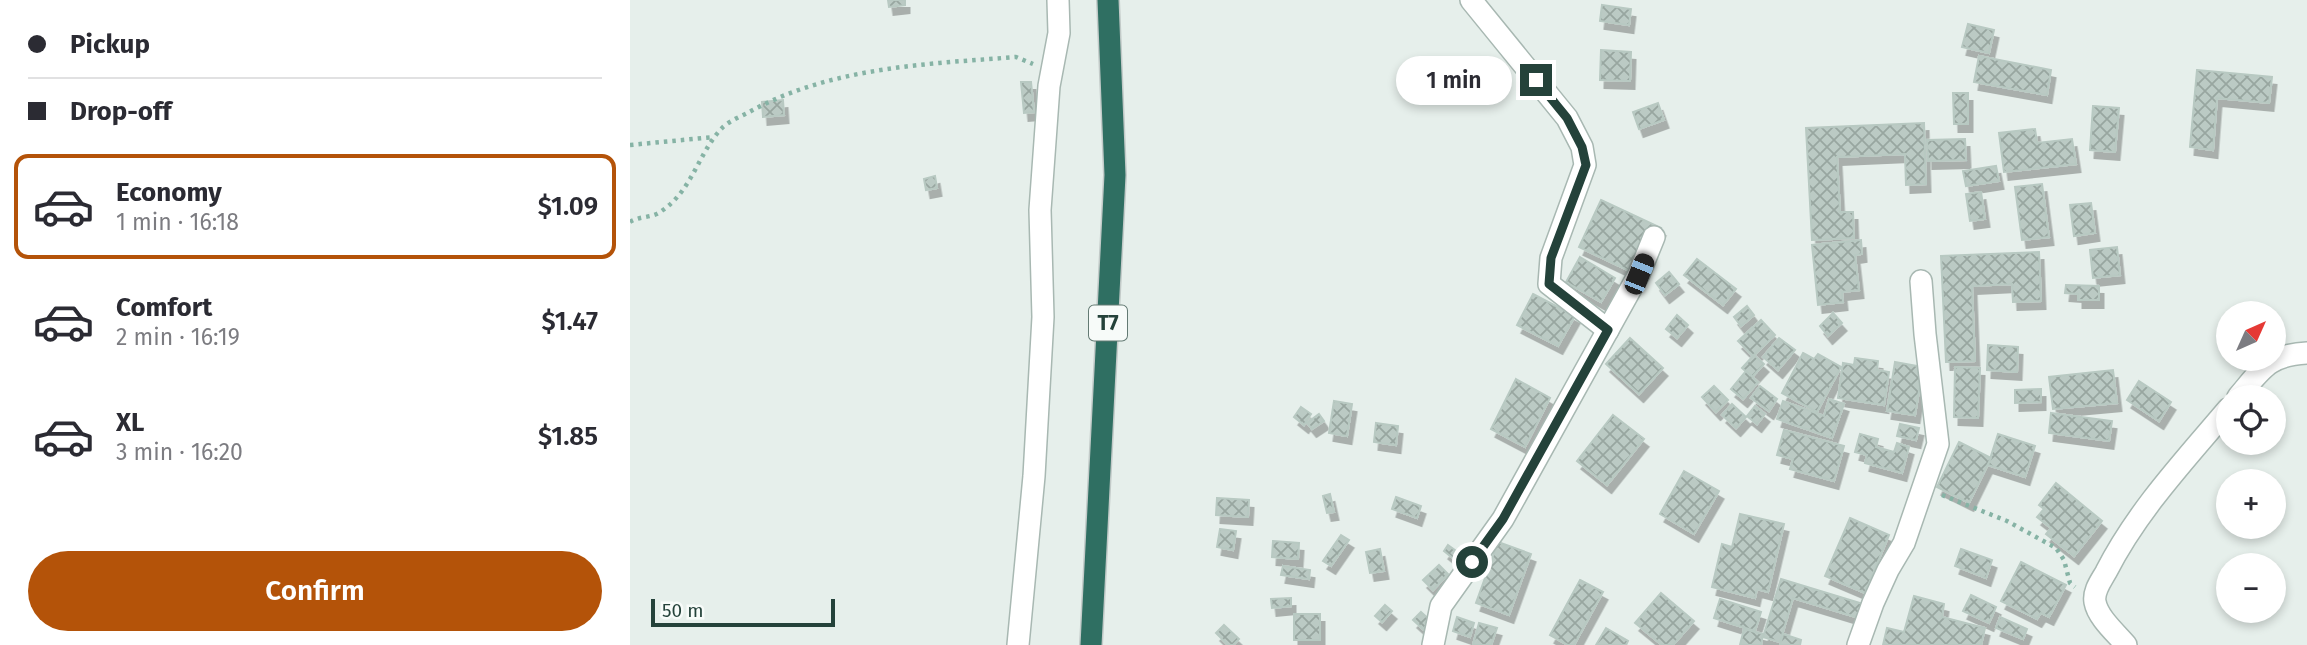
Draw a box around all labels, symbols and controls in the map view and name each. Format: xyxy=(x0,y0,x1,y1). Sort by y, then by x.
text: Pickup xyxy=(70,29,150,60)
callout: 1 min xyxy=(1396,56,1511,104)
route end xyxy=(1520,64,1552,96)
text: 1 min xyxy=(1426,66,1482,94)
text: Drop-off xyxy=(70,96,172,127)
icon: car xyxy=(32,175,95,238)
text: Economy xyxy=(116,177,222,208)
text: $1.09 xyxy=(538,191,598,222)
text: 1 min · 16:18 xyxy=(116,208,239,236)
car xyxy=(1622,251,1657,297)
icon: car xyxy=(32,290,95,353)
text: Comfort xyxy=(116,292,212,323)
north arrow xyxy=(2216,301,2286,371)
map controls xyxy=(2216,301,2286,623)
text: $1.47 xyxy=(541,306,598,337)
road number: T7 xyxy=(1089,306,1127,340)
text: 2 min · 16:19 xyxy=(116,323,240,351)
button: locate xyxy=(2216,385,2286,455)
icon: car xyxy=(32,405,95,468)
text: XL xyxy=(116,407,144,438)
text: $1.85 xyxy=(538,421,598,452)
text: 3 min · 16:20 xyxy=(116,438,243,466)
button: + xyxy=(2216,469,2286,539)
route start xyxy=(1456,546,1488,578)
button: Confirm xyxy=(28,551,602,631)
button: − xyxy=(2216,553,2286,623)
scale bar xyxy=(651,596,835,628)
text: 50 m xyxy=(662,599,703,622)

